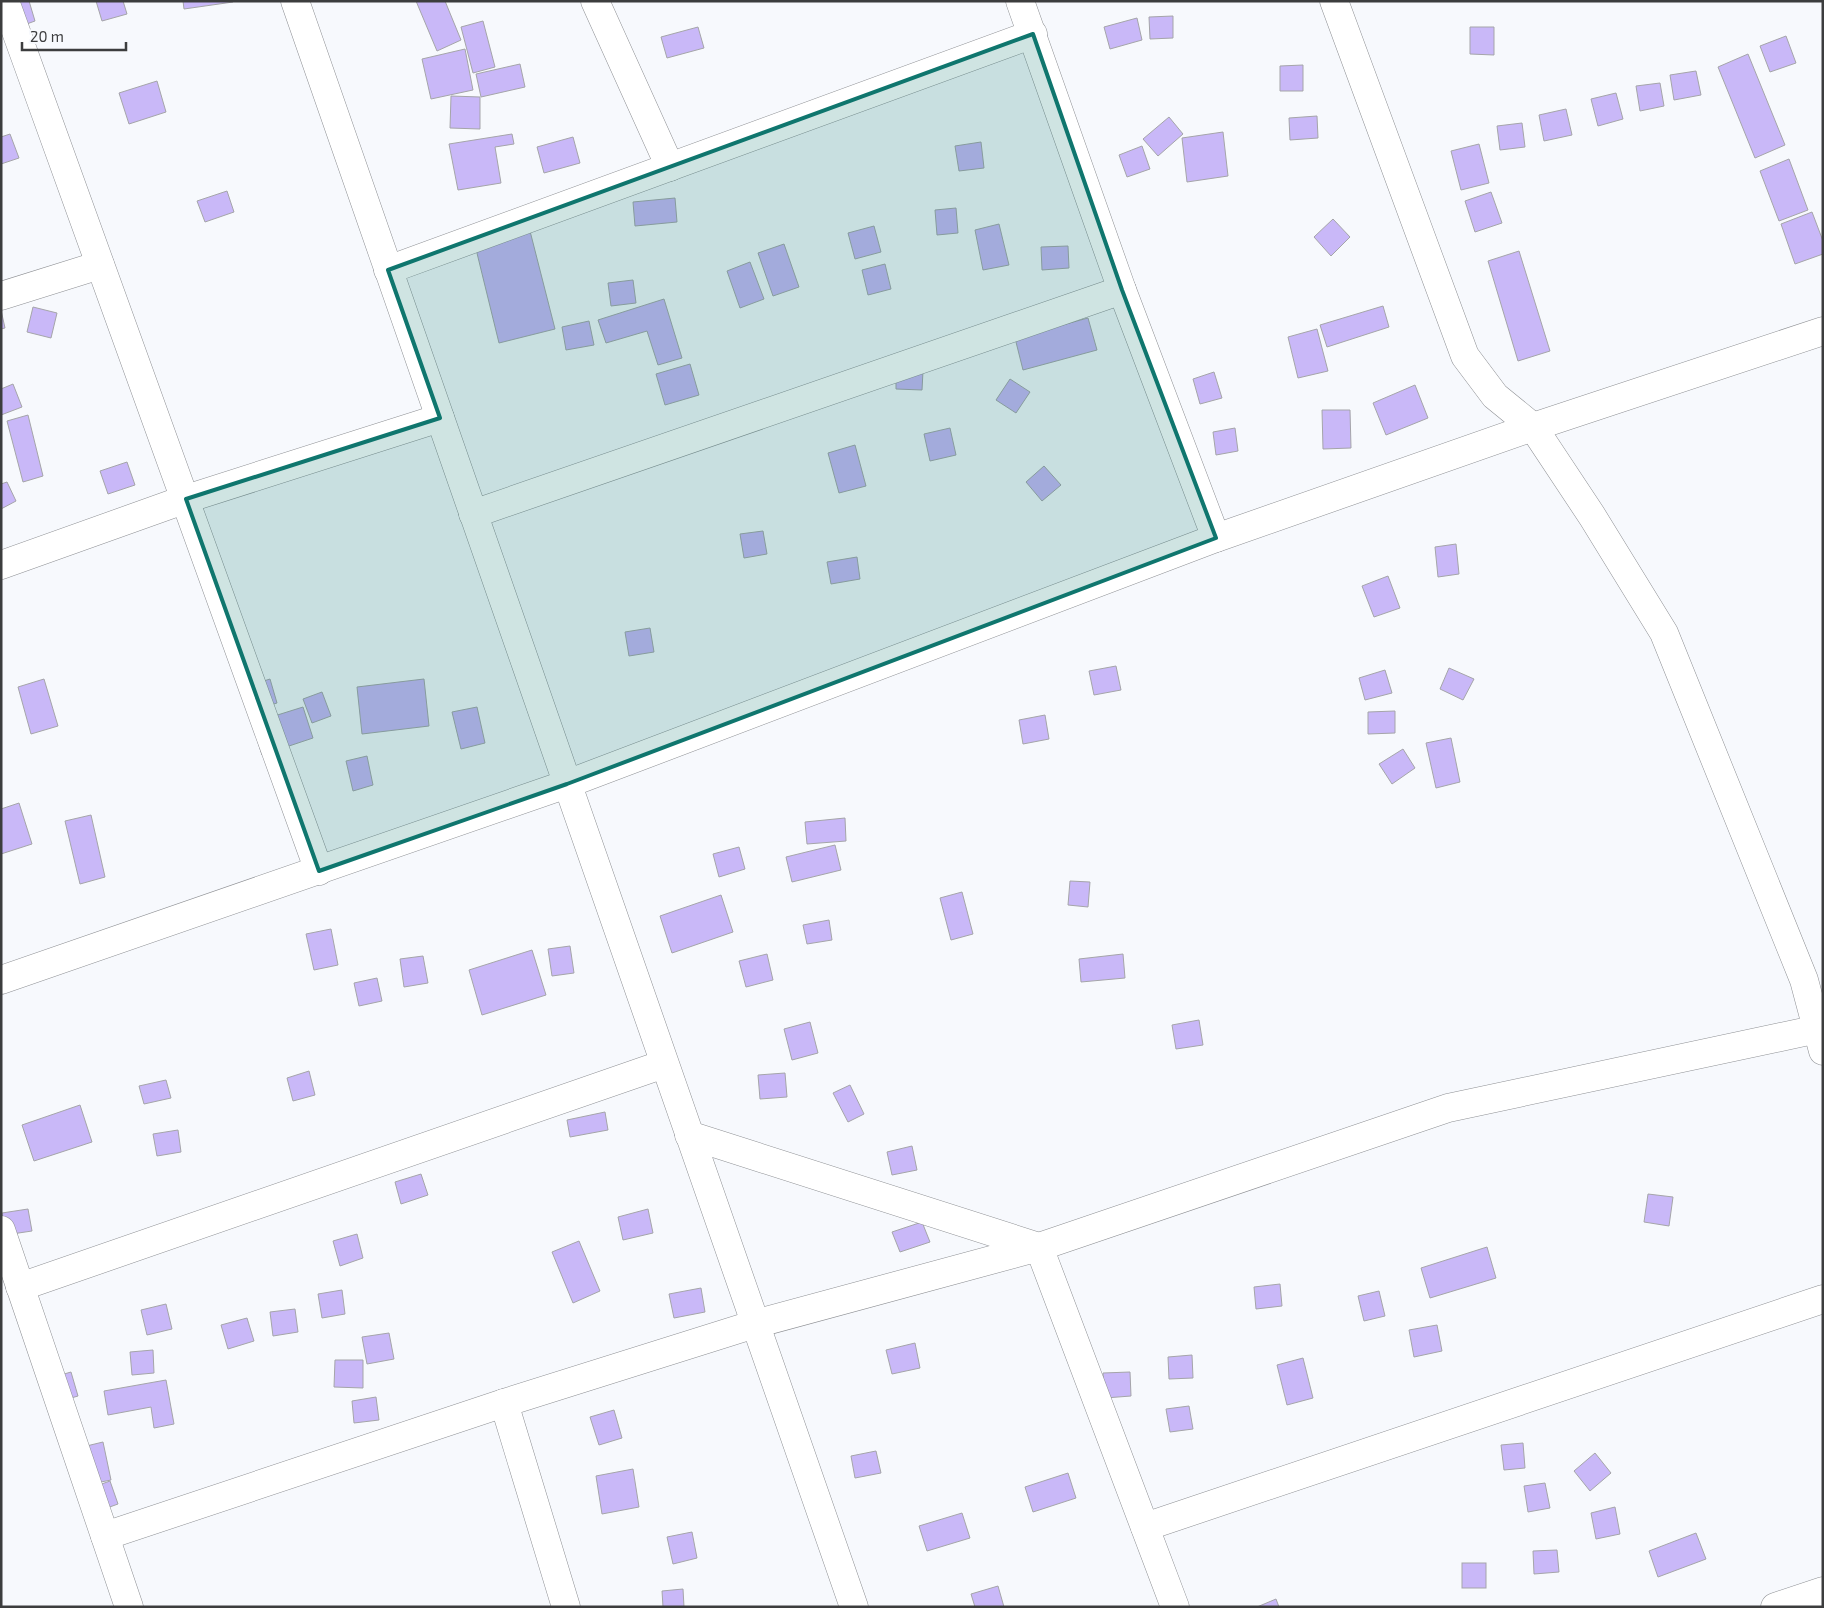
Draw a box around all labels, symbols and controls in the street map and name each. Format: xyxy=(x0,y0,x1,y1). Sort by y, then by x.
scale bar xyxy=(22,20,126,52)
text: 20 m xyxy=(30,27,64,45)

